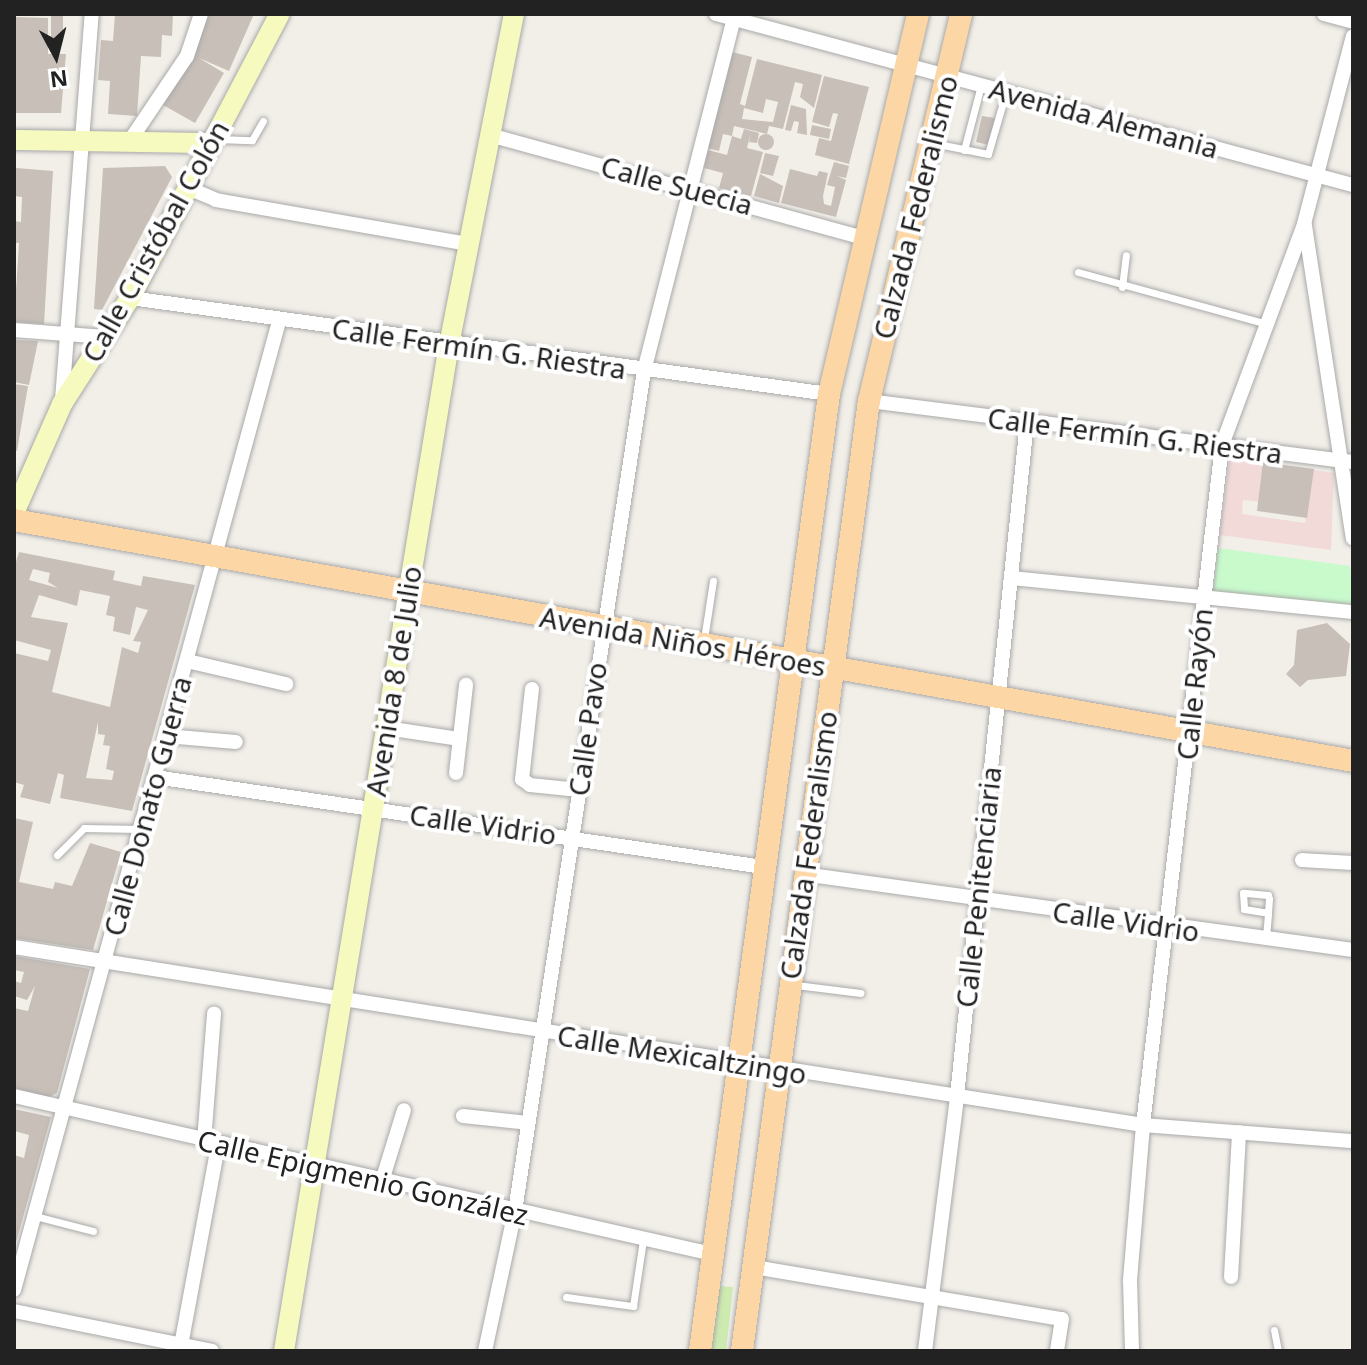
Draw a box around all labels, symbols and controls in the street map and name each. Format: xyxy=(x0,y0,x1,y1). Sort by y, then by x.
north arrow xyxy=(16,16,96,96)
text: N xyxy=(48,64,70,96)
street label: Avenida Alemania xyxy=(986,71,1222,165)
street label: Calzada Federalismo xyxy=(866,72,964,342)
street label: Calle Cristóbal Colón xyxy=(75,114,235,368)
street label: Calle Suecia xyxy=(597,149,757,221)
street label: Calle Fermín G. Riestra xyxy=(330,311,628,385)
street label: Calle Fermín G. Riestra xyxy=(986,400,1284,470)
street label: Avenida 8 de Julio xyxy=(358,564,428,798)
street label: Avenida Niños Héroes xyxy=(537,599,829,683)
street label: Calle Rayón xyxy=(1169,606,1219,762)
street label: Calle Pavo xyxy=(561,660,613,798)
street label: Calle Donato Guerra xyxy=(96,673,198,939)
street label: Calzada Federalismo xyxy=(773,709,843,981)
street label: Calle Penitenciaria xyxy=(949,765,1007,1009)
street label: Calle Vidrio xyxy=(407,797,559,851)
street label: Calle Vidrio xyxy=(1050,894,1202,948)
street label: Calle Mexicaltzingo xyxy=(555,1018,809,1090)
street label: Calle Epigmenio González xyxy=(194,1123,532,1231)

